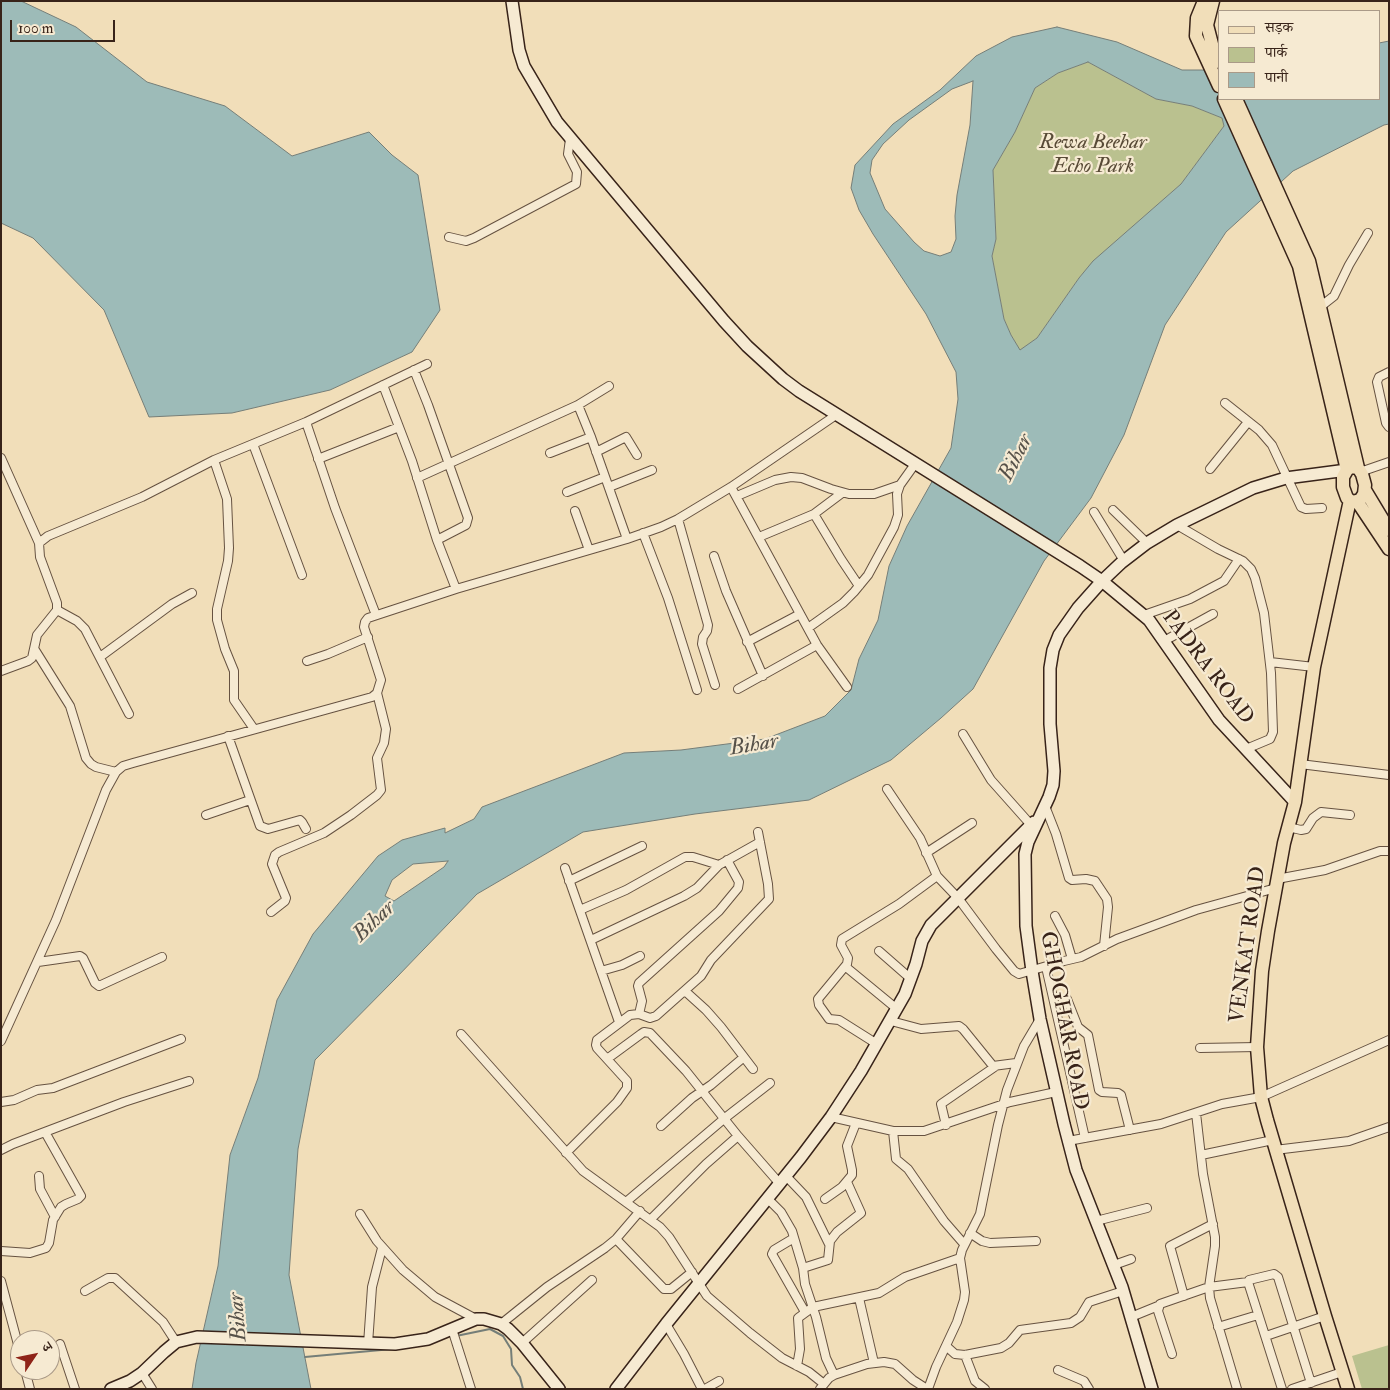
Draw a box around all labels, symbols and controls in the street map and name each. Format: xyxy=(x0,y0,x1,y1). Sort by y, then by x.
scale bar xyxy=(12,10,118,42)
legend xyxy=(1218,10,1380,100)
text: सड़क xyxy=(1265,18,1293,37)
text: 100 m xyxy=(18,19,53,38)
text: पार्क xyxy=(1265,43,1287,62)
text: पानी xyxy=(1265,68,1288,87)
park label: Rewa Beehar Echo Park xyxy=(1039,130,1147,180)
water label: Bihar xyxy=(994,430,1040,486)
street label: PADRA ROAD xyxy=(1156,606,1258,730)
water label: Bihar xyxy=(728,729,780,763)
street label: VENKAT ROAD xyxy=(1226,865,1272,1025)
water label: Bihar xyxy=(348,896,402,948)
street label: GHOGHAR ROAD xyxy=(1033,930,1093,1112)
water label: Bihar xyxy=(224,1292,254,1342)
north arrow xyxy=(10,1330,60,1380)
text: उ xyxy=(38,1339,56,1355)

